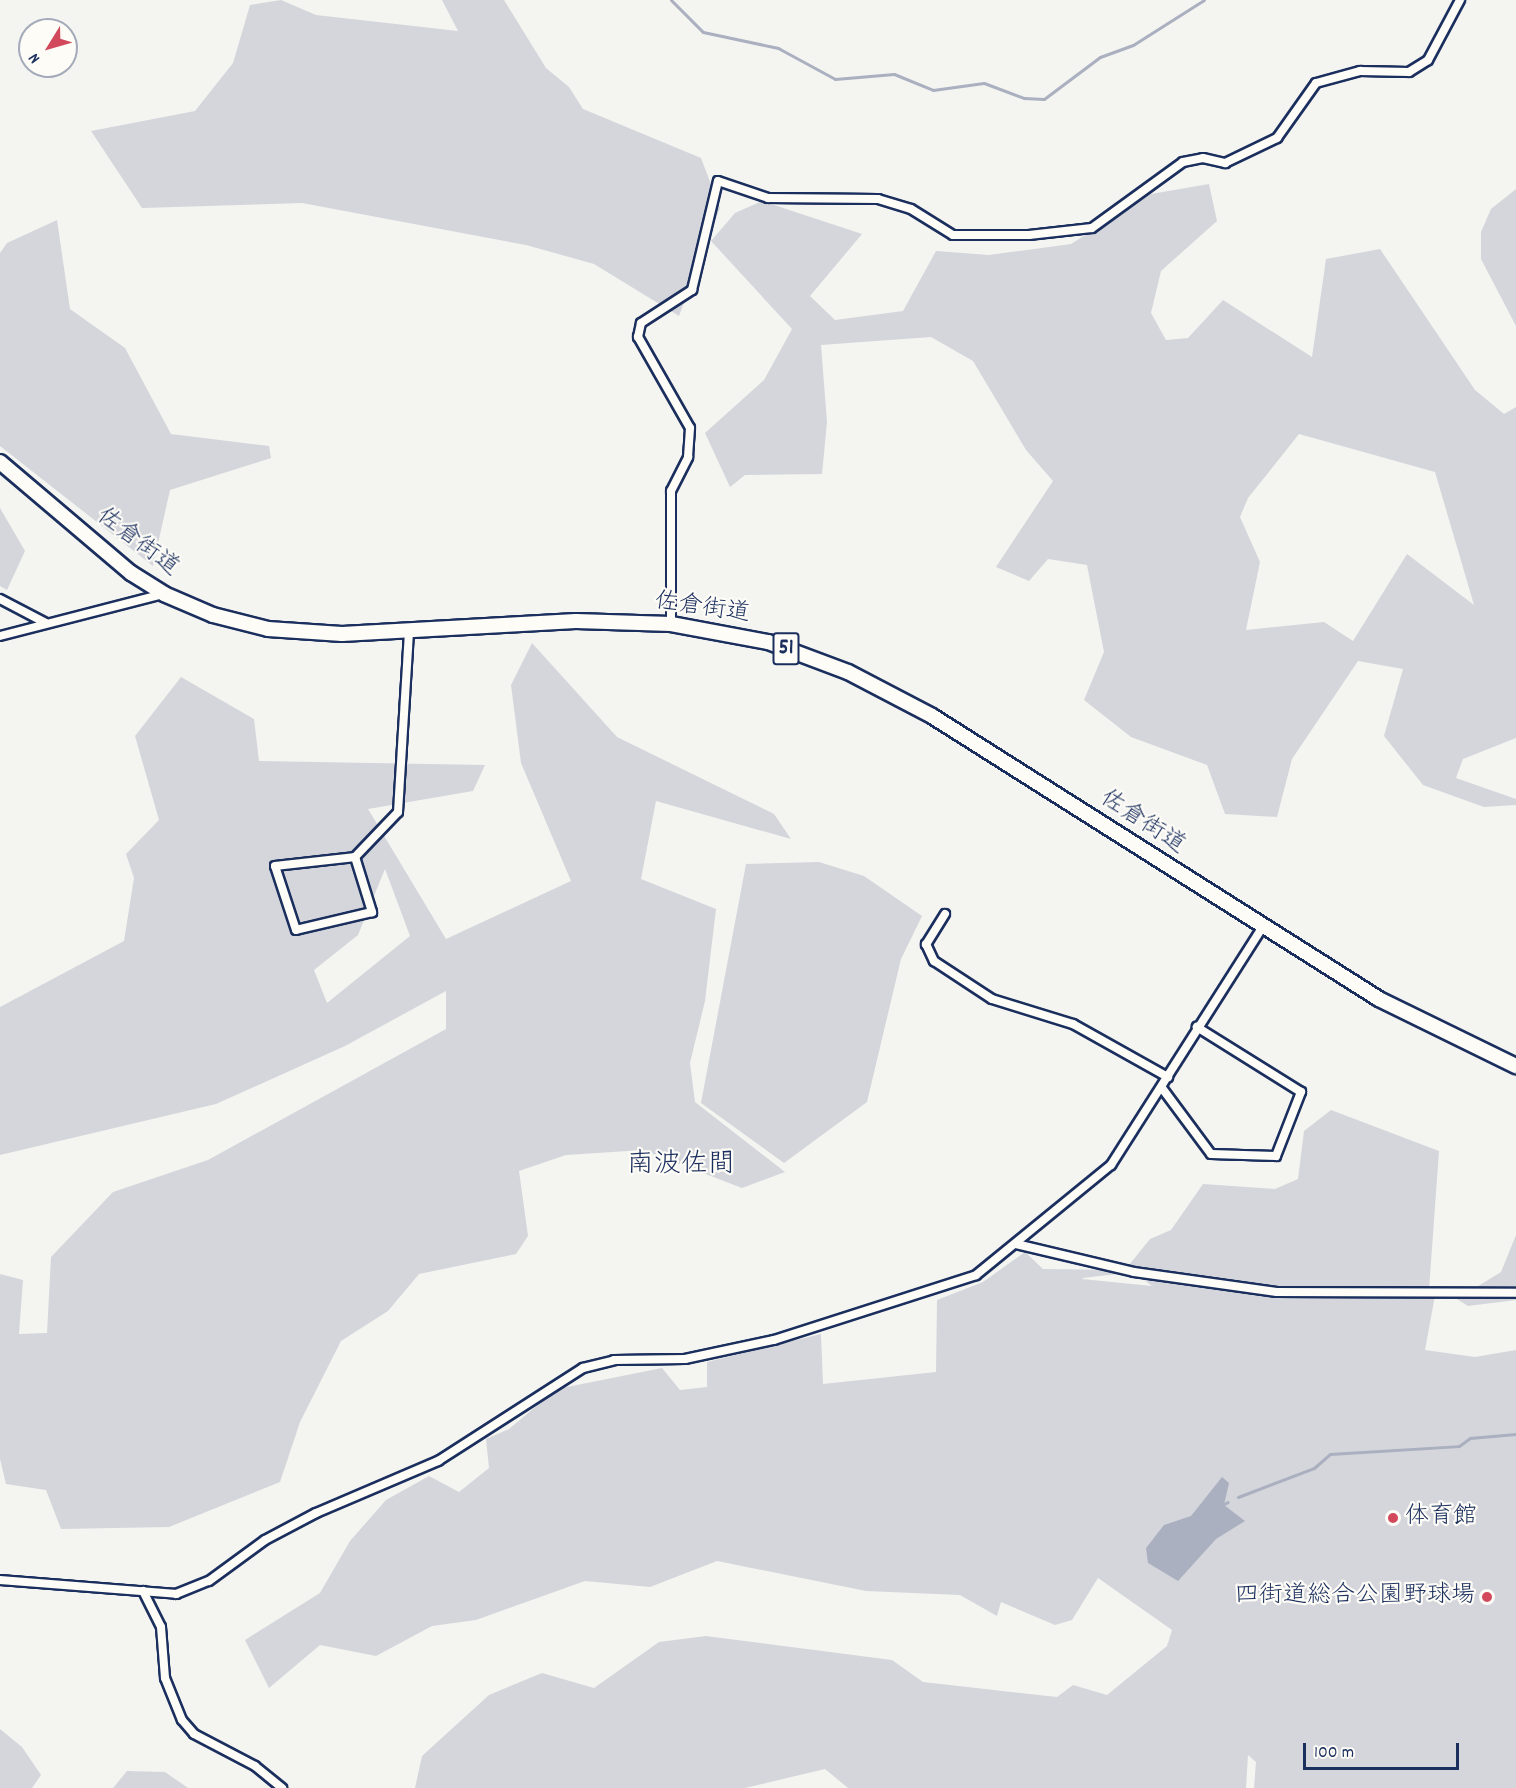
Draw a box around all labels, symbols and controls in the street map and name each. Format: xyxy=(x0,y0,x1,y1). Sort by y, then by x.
north arrow xyxy=(18,18,78,78)
text: N xyxy=(23,48,46,68)
street label: 佐倉街道 xyxy=(90,503,184,583)
street label: 佐倉街道 xyxy=(652,588,752,630)
road number: 51 xyxy=(771,630,801,668)
street label: 佐倉街道 xyxy=(1094,785,1190,861)
district label: 南波佐間 xyxy=(627,1150,735,1182)
place label: 体育館 xyxy=(1405,1504,1477,1532)
marker: 体育館 xyxy=(1386,1511,1400,1525)
place label: 四街道総合公園野球場 xyxy=(1235,1583,1475,1611)
marker: 四街道総合公園野球場 xyxy=(1480,1590,1494,1604)
scale bar xyxy=(1306,1731,1462,1769)
text: 100 m xyxy=(1314,1741,1354,1766)

